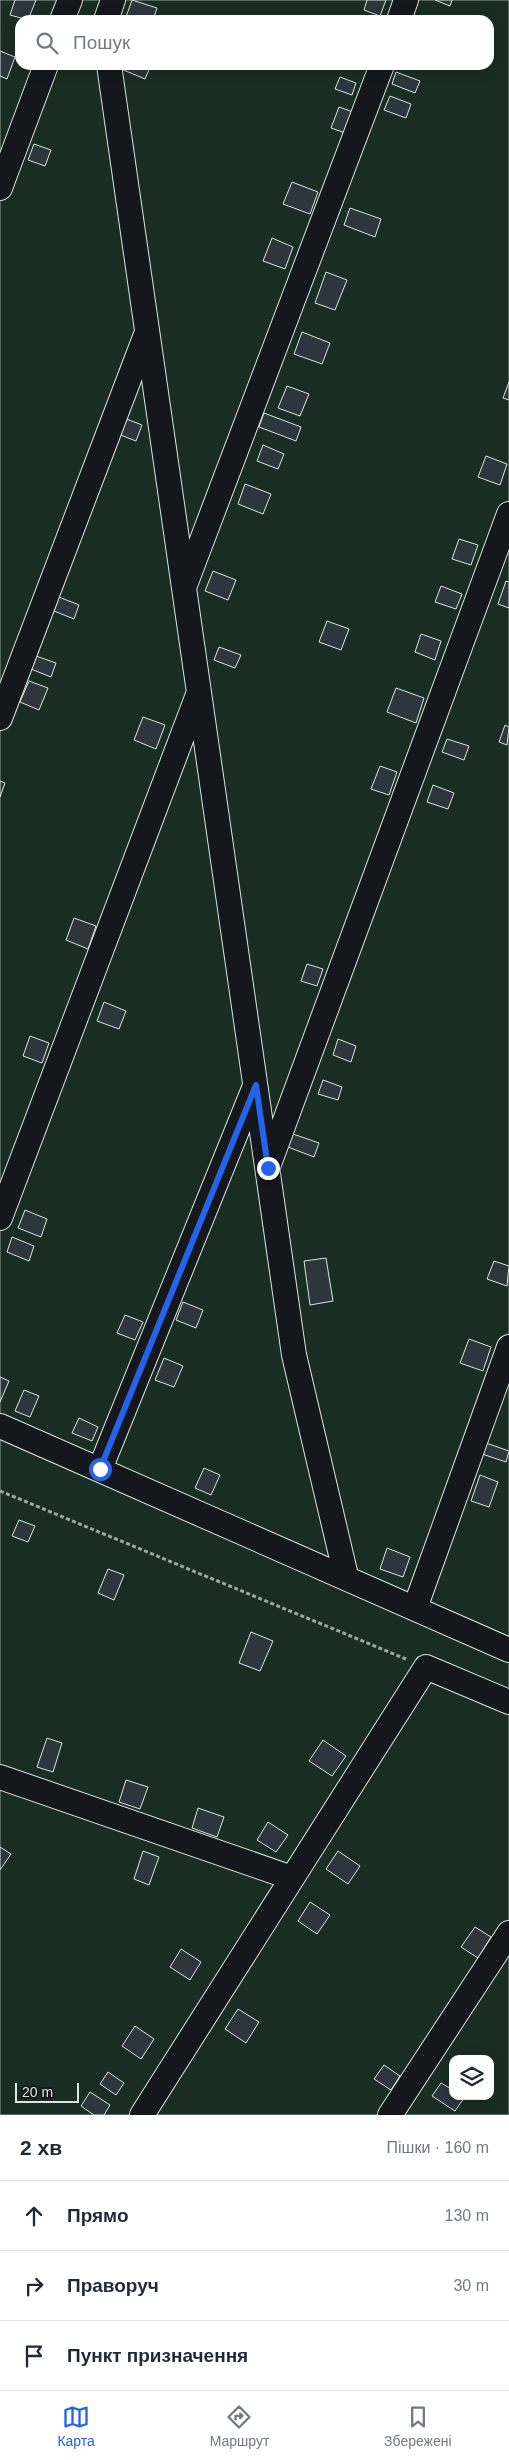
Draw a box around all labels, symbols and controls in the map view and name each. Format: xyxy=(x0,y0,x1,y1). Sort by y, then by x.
search box xyxy=(15,15,494,70)
icon: search xyxy=(33,29,61,57)
text: Пошук xyxy=(73,32,130,53)
route end xyxy=(257,1157,280,1180)
route start xyxy=(89,1458,112,1481)
map controls xyxy=(449,2055,494,2100)
button: layers xyxy=(449,2055,494,2100)
scale bar xyxy=(15,2080,79,2103)
text: 20 m xyxy=(22,2084,53,2100)
text: 2 хв xyxy=(20,2136,62,2159)
text: Пішки · 160 m xyxy=(386,2139,489,2156)
icon: ahead xyxy=(20,2202,48,2230)
text: Прямо xyxy=(67,2205,129,2226)
text: 130 m xyxy=(445,2207,489,2224)
icon: right xyxy=(20,2272,48,2300)
text: Праворуч xyxy=(67,2275,159,2296)
text: 30 m xyxy=(453,2277,489,2294)
icon: arrive xyxy=(20,2342,48,2370)
text: Пункт призначення xyxy=(67,2345,248,2366)
tab: Карта xyxy=(57,2403,95,2449)
tab: Маршрут xyxy=(210,2403,269,2449)
tab: Збережені xyxy=(384,2403,452,2449)

